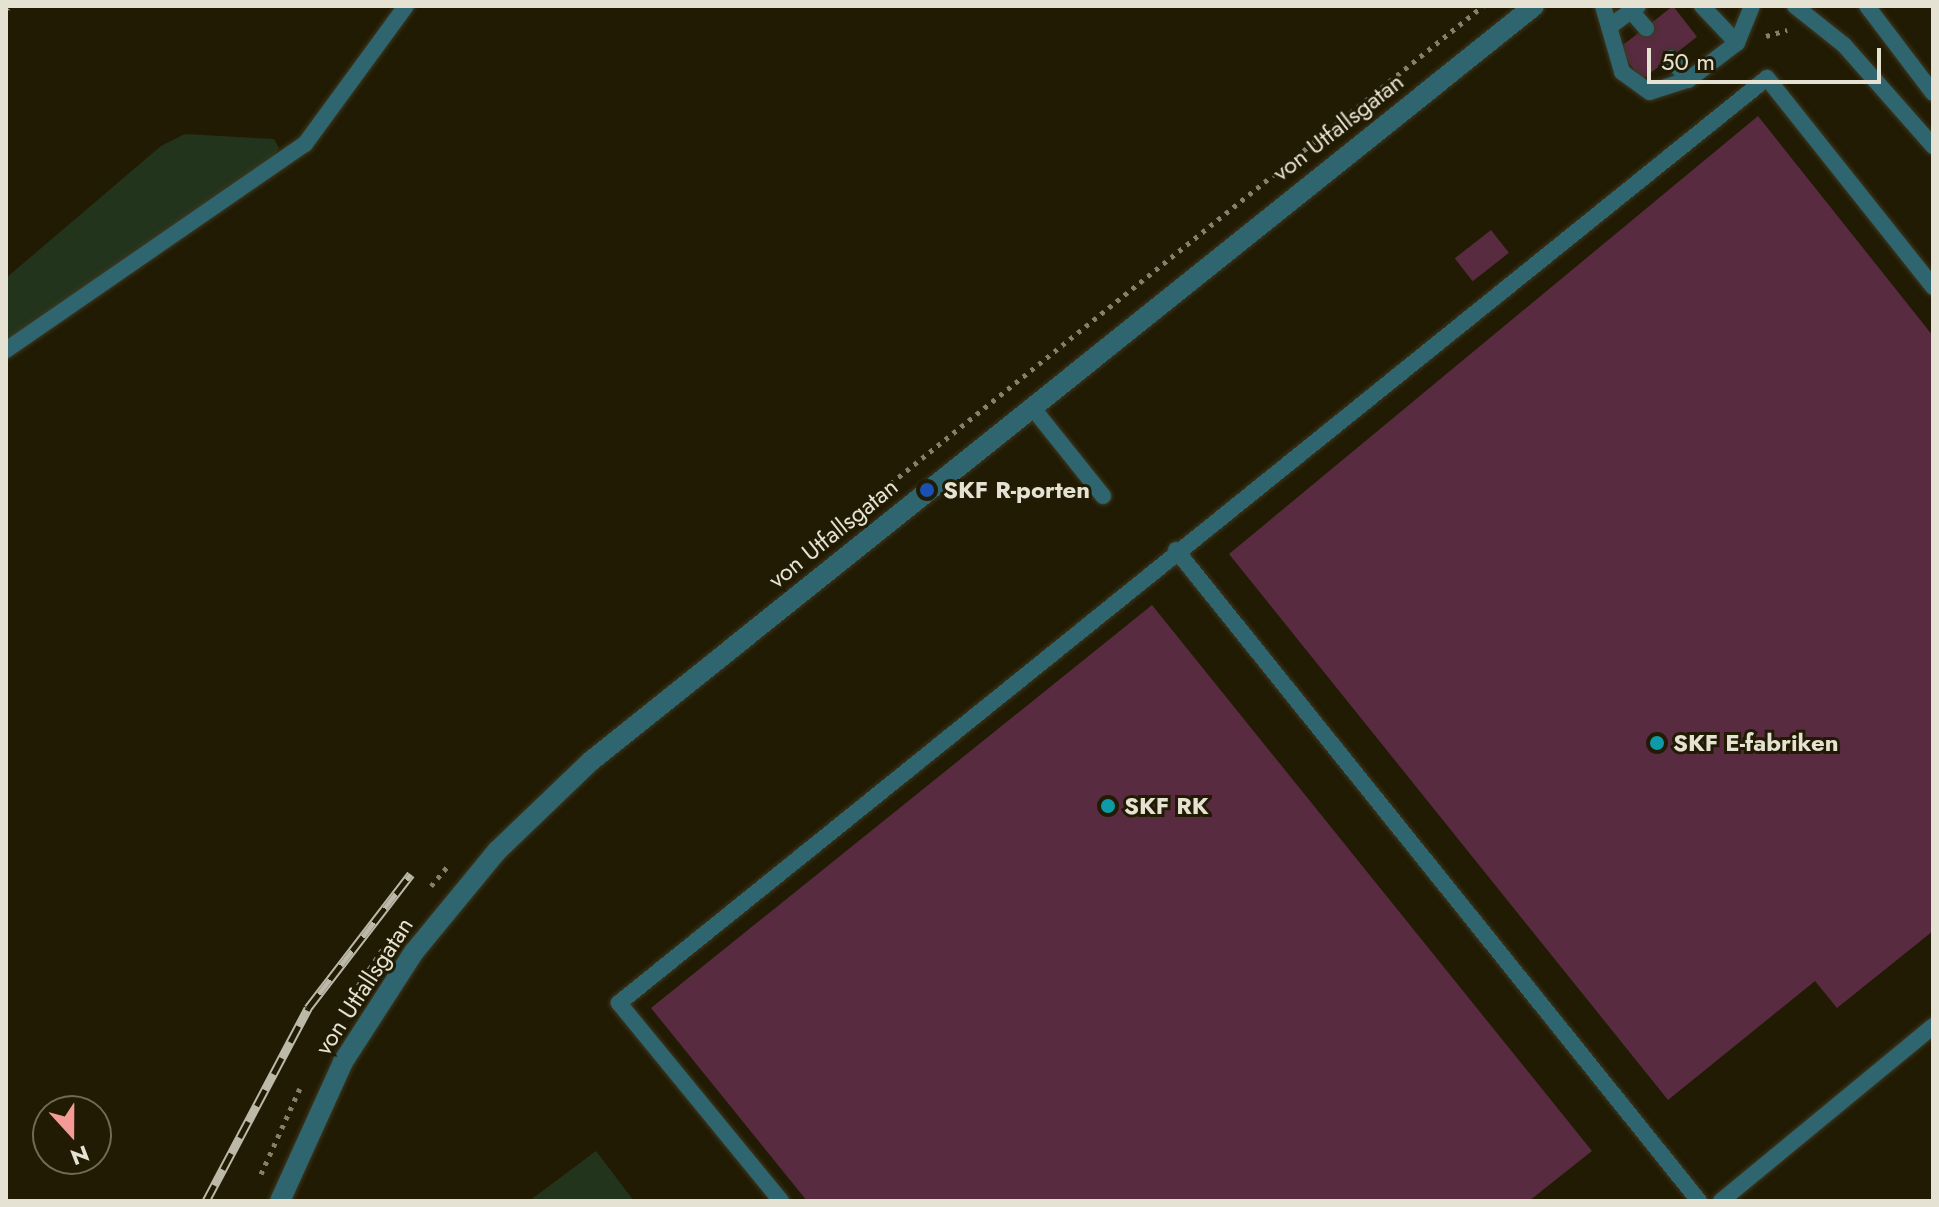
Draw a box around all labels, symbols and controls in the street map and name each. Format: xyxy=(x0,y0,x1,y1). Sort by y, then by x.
scale bar xyxy=(1651,32,1885,82)
text: 50 m xyxy=(1661,44,1715,79)
street label: von Utfallsgatan xyxy=(1267,67,1409,187)
street label: von Utfallsgatan xyxy=(762,472,904,594)
place label: SKF R-porten xyxy=(943,476,1090,504)
marker: SKF R-porten xyxy=(918,481,936,499)
place label: SKF E-fabriken xyxy=(1673,729,1839,757)
marker: SKF E-fabriken xyxy=(1648,734,1666,752)
place label: SKF RK xyxy=(1124,792,1209,820)
marker: SKF RK xyxy=(1099,797,1117,815)
street label: von Utfallsgatan xyxy=(309,912,419,1060)
north arrow xyxy=(32,1095,112,1175)
text: N xyxy=(66,1137,94,1174)

